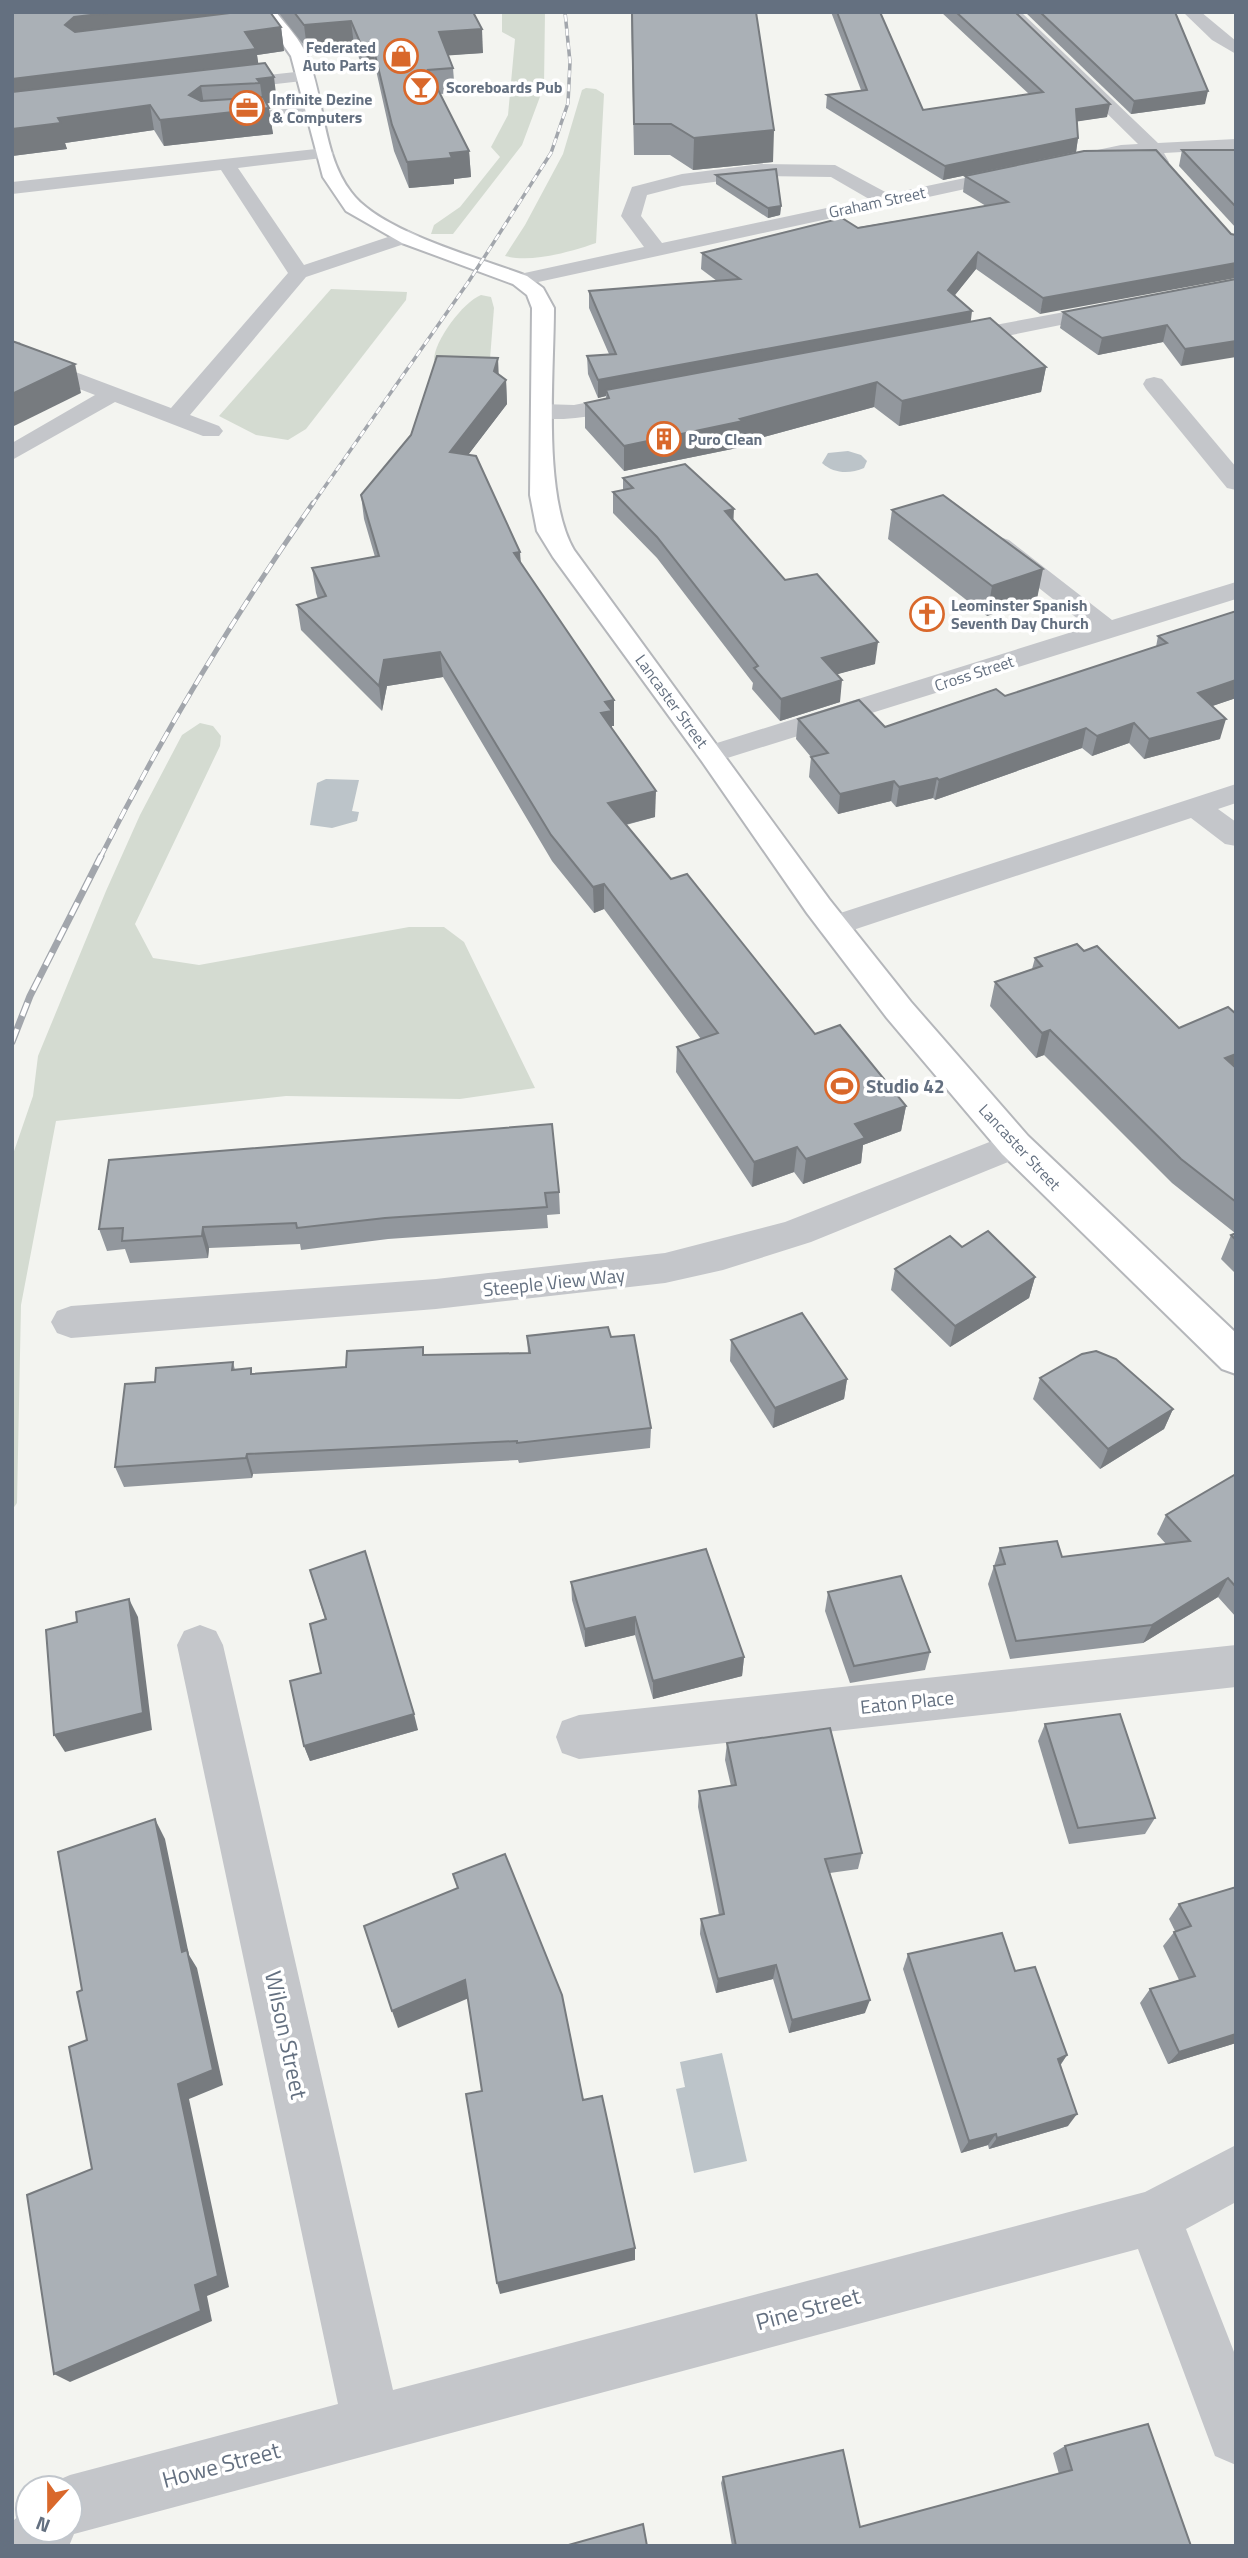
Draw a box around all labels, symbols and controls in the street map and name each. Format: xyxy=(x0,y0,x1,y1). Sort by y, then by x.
place label: Federated Auto Parts xyxy=(303,35,376,77)
shop icon: Federated Auto Parts xyxy=(382,37,420,75)
bar icon: Scoreboards Pub xyxy=(402,68,440,106)
place label: Scoreboards Pub xyxy=(446,75,563,99)
place label: Infinite Dezine & Computers xyxy=(272,87,373,129)
office icon: Infinite Dezine & Computers xyxy=(228,89,266,127)
street label: Graham Street xyxy=(826,180,928,224)
building icon: Puro Clean xyxy=(645,420,683,458)
place label: Puro Clean xyxy=(688,427,762,451)
place label: Leominster Spanish Seventh Day Church xyxy=(951,593,1089,635)
church icon: Leominster Spanish Seventh Day Church xyxy=(908,595,946,633)
street label: Lancaster Street xyxy=(630,649,714,753)
street label: Cross Street xyxy=(931,649,1017,697)
sports icon: Studio 42 xyxy=(823,1067,861,1105)
place label: Studio 42 xyxy=(866,1071,945,1100)
street label: Lancaster Street xyxy=(973,1098,1067,1196)
street label: Steeple View Way xyxy=(481,1260,626,1303)
street label: Eaton Place xyxy=(859,1682,955,1721)
street label: Wilson Street xyxy=(256,1968,317,2102)
street label: Pine Street xyxy=(752,2278,864,2339)
street label: Howe Street xyxy=(158,2432,284,2497)
north arrow xyxy=(14,2474,84,2544)
text: N xyxy=(31,2509,54,2541)

